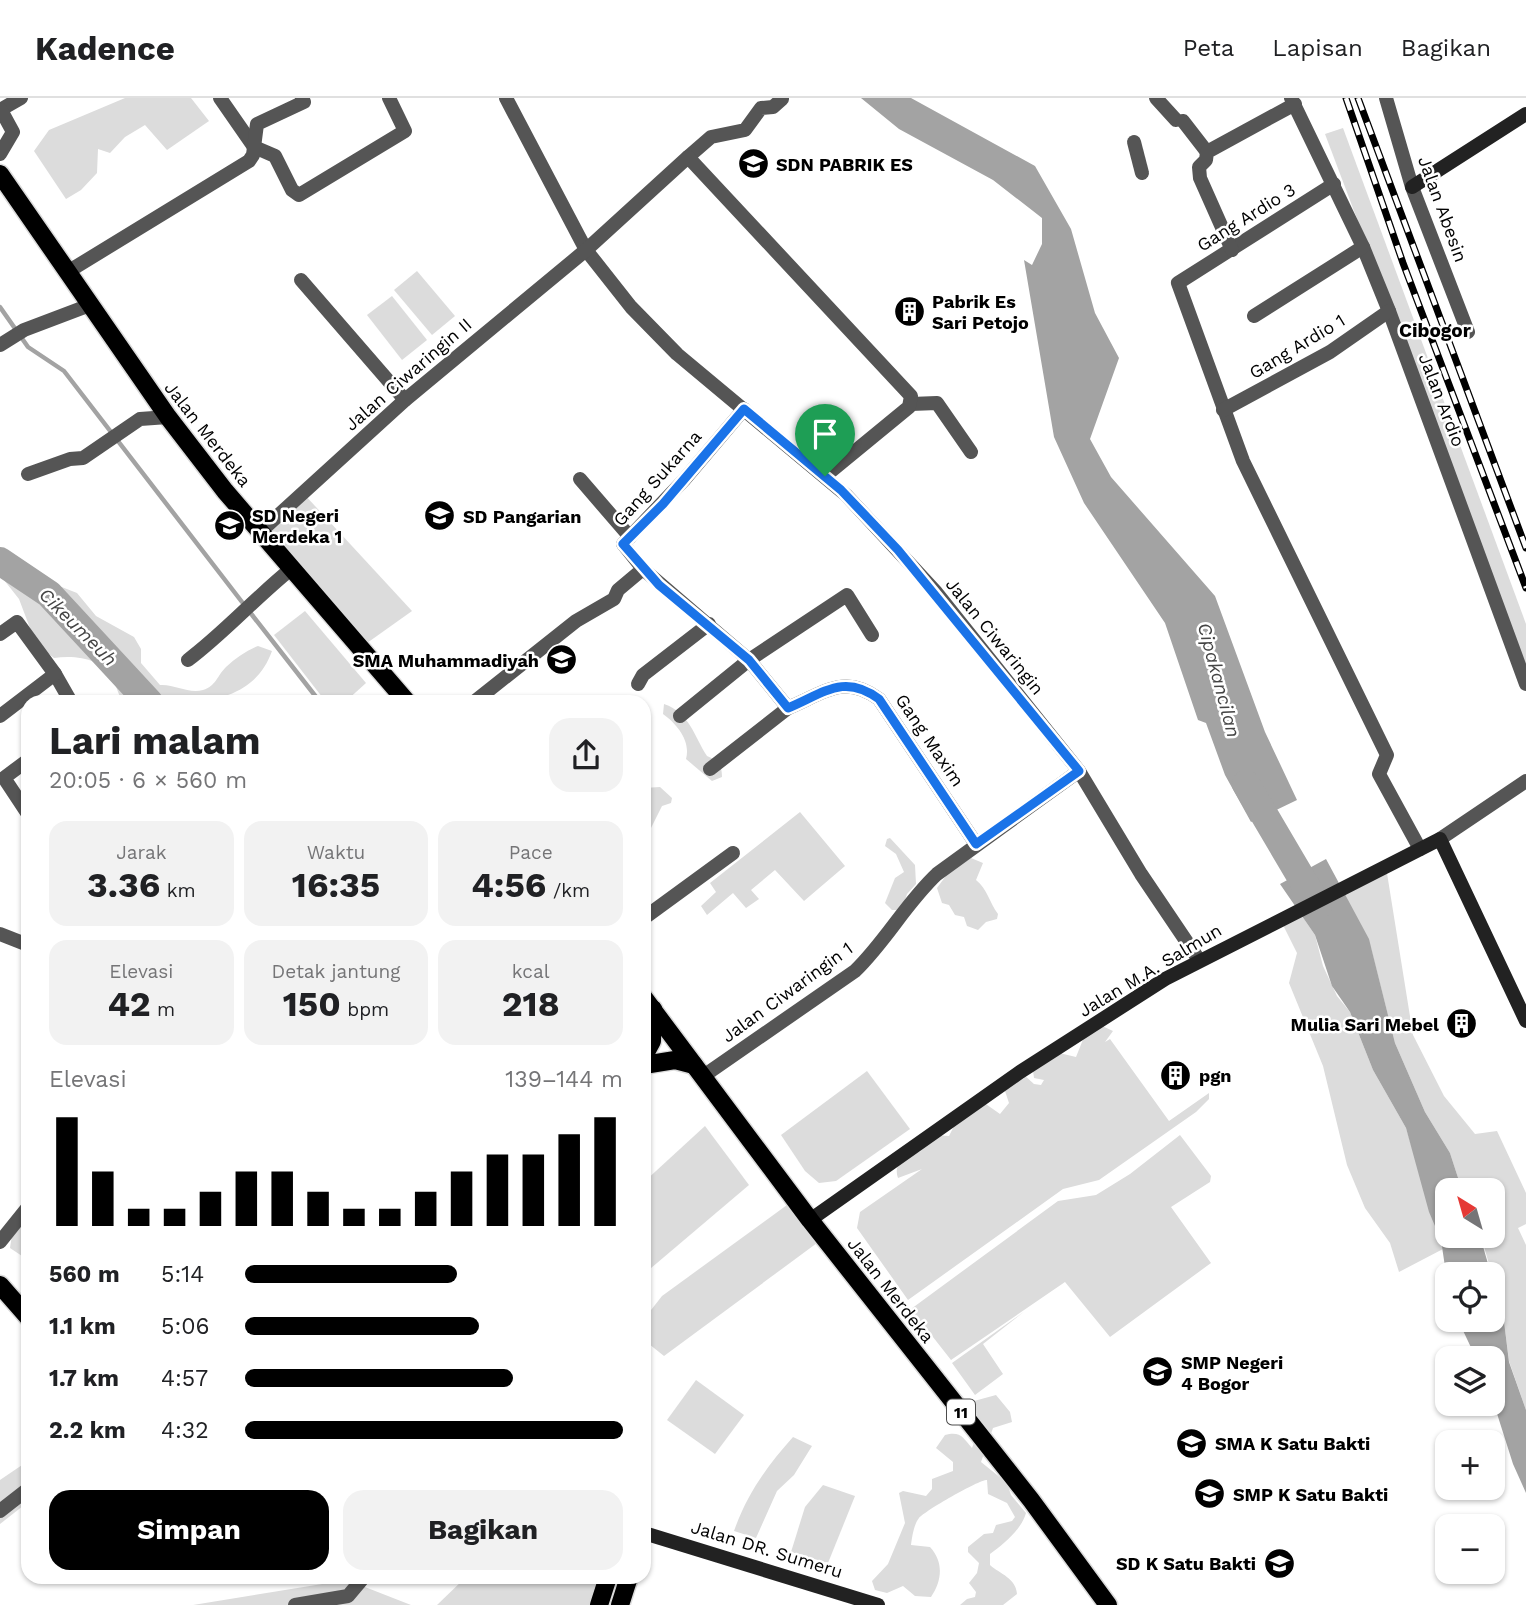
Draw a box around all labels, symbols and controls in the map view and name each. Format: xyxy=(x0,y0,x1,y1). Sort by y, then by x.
text: Kadence xyxy=(35,29,175,68)
text: Peta xyxy=(1183,34,1234,62)
text: Lapisan xyxy=(1272,34,1363,62)
text: Bagikan xyxy=(1401,34,1491,62)
school or university icon: SDN PABRIK ES xyxy=(736,147,770,181)
street label: Jalan Abesin xyxy=(1414,153,1472,265)
place label: SDN PABRIK ES xyxy=(776,154,913,175)
street label: Gang Ardio 3 xyxy=(1193,178,1299,256)
place label: Pabrik Es Sari Petojo xyxy=(932,291,1029,333)
building icon: Pabrik Es Sari Petojo xyxy=(892,294,926,328)
street label: Gang Ardio 1 xyxy=(1245,309,1349,383)
street label: Jalan Ciwaringin II xyxy=(340,313,476,435)
district label: Cibogor xyxy=(1399,319,1472,342)
street label: Jalan Ardio xyxy=(1415,350,1469,450)
street label: Jalan Merdeka xyxy=(160,377,256,491)
pin xyxy=(795,404,855,476)
icon: arrive xyxy=(806,415,844,453)
street label: Gang Sukarna xyxy=(609,426,705,530)
school or university icon: SD Pangarian xyxy=(423,499,457,533)
place label: SD Negeri Merdeka 1 xyxy=(252,505,342,547)
place label: SD Pangarian xyxy=(463,506,581,527)
school or university icon: SD Negeri Merdeka 1 xyxy=(212,508,246,542)
street label: Jalan Ciwaringin xyxy=(942,573,1048,699)
water label: Cikeumeuh xyxy=(34,583,122,671)
water label: Cipakancilan xyxy=(1193,620,1245,740)
school or university icon: SMA Muhammadiyah xyxy=(545,643,579,677)
place label: SMA Muhammadiyah xyxy=(353,650,539,671)
street label: Gang Maxim xyxy=(891,690,969,790)
button: share xyxy=(549,718,623,792)
text: Lari malam xyxy=(49,719,260,763)
text: 20:05 · 6 × 560 m xyxy=(49,767,247,794)
text: Jarak xyxy=(116,841,166,864)
text: Waktu xyxy=(307,841,365,864)
text: Pace xyxy=(509,841,553,864)
text: 3.36 xyxy=(87,864,160,906)
text: 16:35 xyxy=(292,864,380,906)
text: 4:56 xyxy=(471,864,546,906)
text: km xyxy=(160,879,196,902)
text: /km xyxy=(546,879,590,902)
street label: Jalan M.A. Salmun xyxy=(1075,919,1225,1021)
street label: Jalan Ciwaringin 1 xyxy=(717,937,857,1047)
text: Elevasi xyxy=(109,960,173,983)
text: Detak jantung xyxy=(272,960,400,983)
text: kcal xyxy=(512,960,549,983)
text: 42 xyxy=(108,983,151,1025)
text: 150 xyxy=(283,983,341,1025)
text: 218 xyxy=(502,983,560,1025)
text: m xyxy=(151,998,175,1021)
text: bpm xyxy=(341,998,389,1021)
building icon: Mulia Sari Mebel xyxy=(1445,1007,1479,1041)
place label: Mulia Sari Mebel xyxy=(1291,1014,1439,1035)
building icon: pgn xyxy=(1159,1058,1193,1092)
place label: pgn xyxy=(1199,1065,1231,1086)
text: Elevasi xyxy=(49,1066,127,1093)
text: 139–144 m xyxy=(505,1066,623,1093)
north arrow xyxy=(1435,1178,1505,1248)
map controls xyxy=(1435,1178,1505,1584)
street label: Jalan Merdeka xyxy=(843,1233,939,1347)
text: 560 m xyxy=(49,1261,120,1288)
text: 5:14 xyxy=(161,1261,204,1288)
button: locate xyxy=(1435,1262,1505,1332)
text: 1.1 km xyxy=(49,1313,116,1340)
text: 5:06 xyxy=(161,1313,209,1340)
button: layers xyxy=(1435,1346,1505,1416)
place label: SMP Negeri 4 Bogor xyxy=(1181,1352,1283,1394)
school or university icon: SMP Negeri 4 Bogor xyxy=(1141,1355,1175,1389)
text: 1.7 km xyxy=(49,1365,119,1392)
text: 4:57 xyxy=(161,1365,208,1392)
road number: 11 xyxy=(947,1400,975,1424)
text: 2.2 km xyxy=(49,1417,126,1444)
text: 4:32 xyxy=(161,1417,209,1444)
school or university icon: SMA K Satu Bakti xyxy=(1175,1426,1209,1460)
button: + xyxy=(1435,1430,1505,1500)
place label: SMA K Satu Bakti xyxy=(1215,1433,1370,1454)
school or university icon: SMP K Satu Bakti xyxy=(1193,1477,1227,1511)
place label: SMP K Satu Bakti xyxy=(1233,1484,1388,1505)
button: Simpan xyxy=(49,1490,329,1570)
button: Bagikan xyxy=(343,1490,623,1570)
button: − xyxy=(1435,1514,1505,1584)
street label: Jalan DR. Sumeru xyxy=(689,1516,845,1582)
school or university icon: SD K Satu Bakti xyxy=(1262,1546,1296,1580)
place label: SD K Satu Bakti xyxy=(1116,1553,1256,1574)

